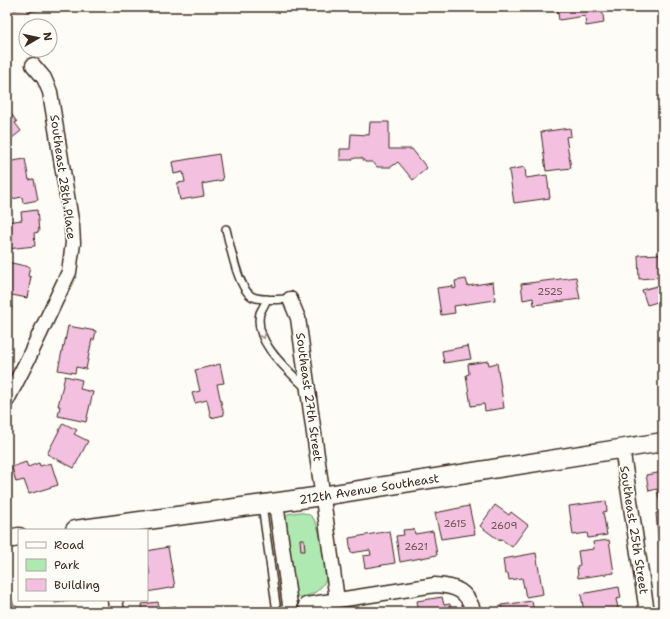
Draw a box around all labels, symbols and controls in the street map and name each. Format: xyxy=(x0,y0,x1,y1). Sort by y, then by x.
north arrow xyxy=(18,18,58,58)
text: N xyxy=(39,31,56,42)
street label: Southeast 28th Place xyxy=(46,114,80,241)
house number: 2525 xyxy=(537,285,563,298)
one-way arrow xyxy=(258,332,266,339)
street label: Southeast 27th Street xyxy=(292,332,326,462)
street label: Southeast 25th Street xyxy=(616,465,652,595)
street label: 212th Avenue Southeast xyxy=(298,470,440,508)
house number: 2615 xyxy=(444,517,466,530)
house number: 2609 xyxy=(490,519,518,532)
legend xyxy=(18,529,148,601)
text: Road xyxy=(54,537,85,553)
house number: 2621 xyxy=(404,540,428,553)
text: Park xyxy=(54,557,80,573)
text: Building xyxy=(54,577,100,593)

